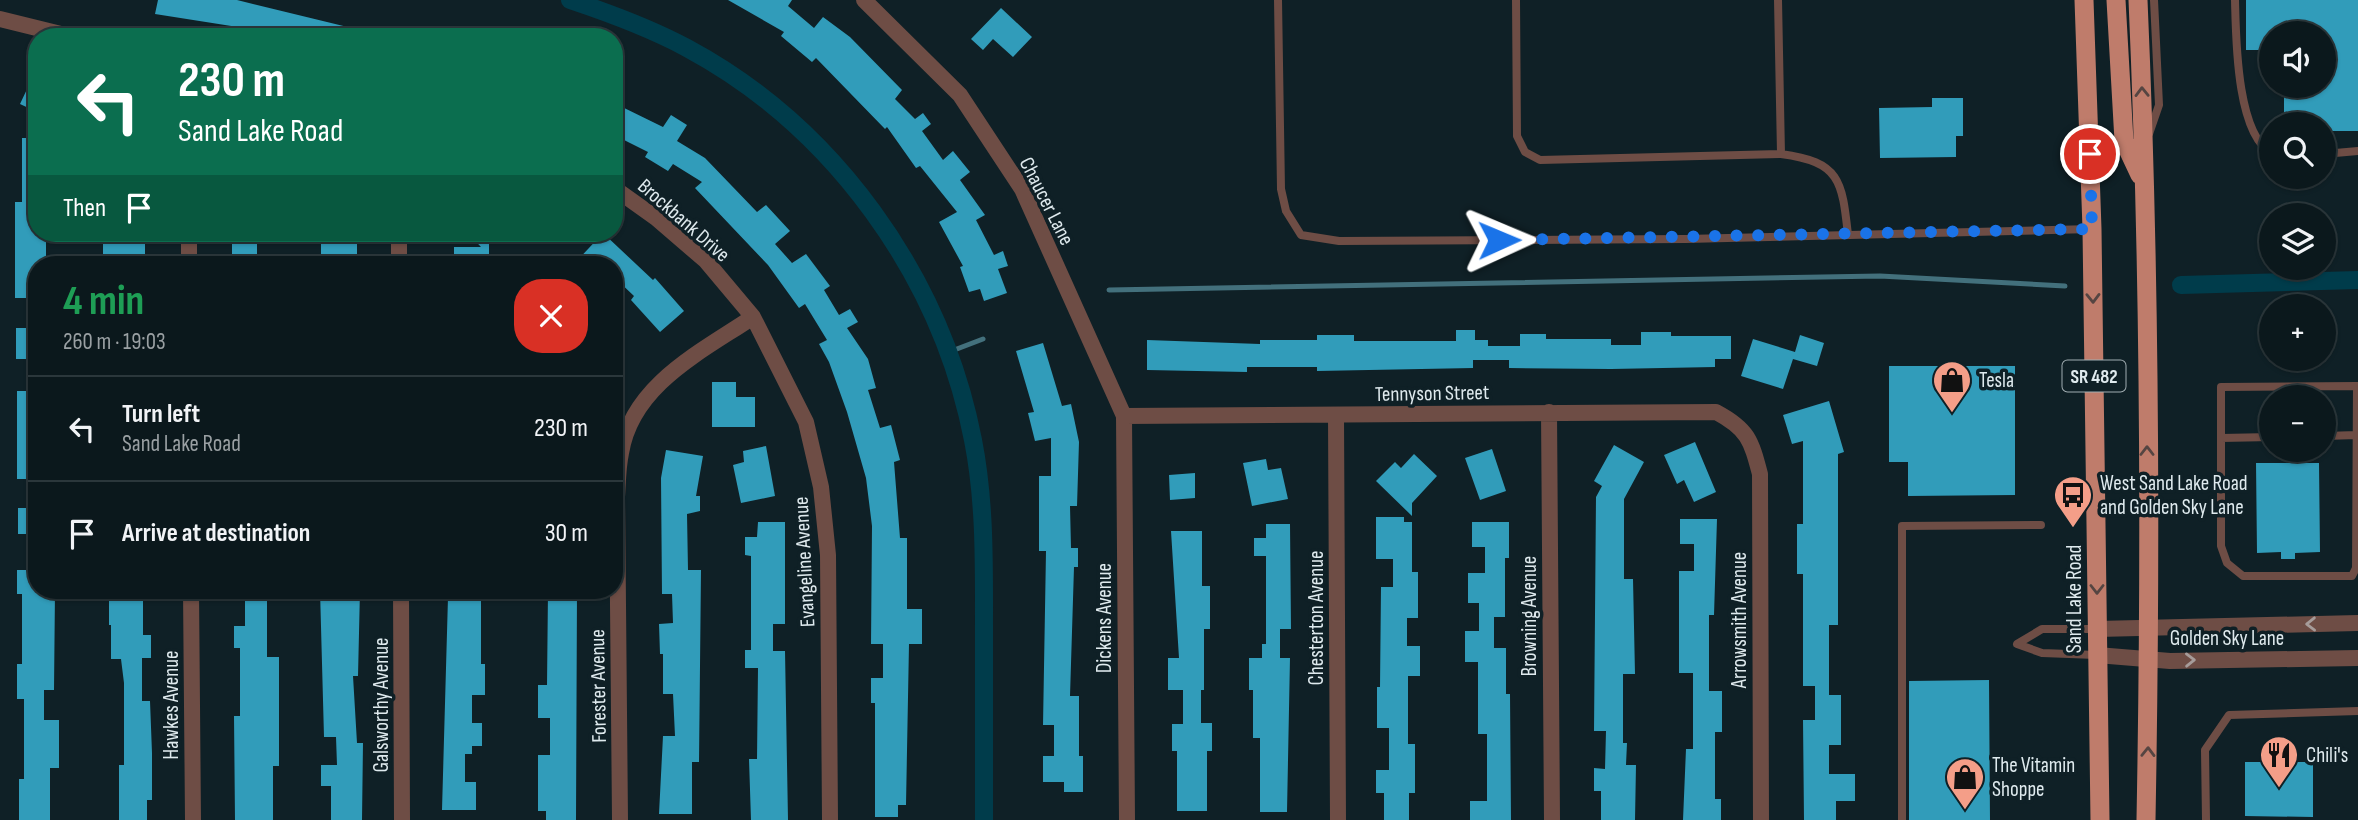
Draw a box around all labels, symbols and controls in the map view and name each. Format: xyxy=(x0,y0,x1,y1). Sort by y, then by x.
map controls xyxy=(2259,21,2336,462)
button: sound xyxy=(2259,21,2336,98)
text: 230 m xyxy=(178,52,285,111)
icon: left xyxy=(63,56,154,147)
one-way arrow xyxy=(2134,86,2149,97)
text: Sand Lake Road xyxy=(178,112,343,151)
button: search xyxy=(2259,112,2336,189)
pin xyxy=(2060,124,2120,184)
icon: arrive xyxy=(2071,135,2109,173)
street label: Chaucer Lane xyxy=(1014,153,1079,249)
street label: Brockbank Drive xyxy=(632,174,735,267)
icon: arrive xyxy=(120,189,158,227)
text: Then xyxy=(63,193,106,224)
position arrow xyxy=(1462,203,1536,277)
button: layers xyxy=(2259,203,2336,280)
text: 4 min xyxy=(63,276,144,327)
button: close xyxy=(514,279,588,353)
one-way arrow xyxy=(2085,293,2101,303)
button: + xyxy=(2259,294,2336,371)
text: 260 m · 19:03 xyxy=(63,328,166,356)
shop icon: Tesla xyxy=(1931,359,1973,414)
road number: SR 482 xyxy=(2062,360,2126,392)
place label: Tesla xyxy=(1979,368,2014,393)
street label: Tennyson Street xyxy=(1375,380,1489,407)
button: − xyxy=(2259,385,2336,462)
text: Turn left xyxy=(122,399,200,430)
icon: left xyxy=(63,410,101,448)
text: 230 m xyxy=(534,413,588,444)
text: Sand Lake Road xyxy=(122,430,241,458)
one-way arrow xyxy=(2139,445,2155,456)
place label: West Sand Lake Road and Golden Sky Lane xyxy=(2100,471,2248,520)
bus stop icon: West Sand Lake Road and Golden Sky Lane xyxy=(2052,474,2094,529)
street label: Evangeline Avenue xyxy=(789,496,820,628)
icon: arrive xyxy=(63,515,101,553)
text: Arrive at destination xyxy=(122,518,310,549)
text: 30 m xyxy=(545,518,588,549)
street label: Sand Lake Road xyxy=(2062,545,2087,653)
street label: Chesterton Avenue xyxy=(1304,551,1329,685)
street label: Arrowsmith Avenue xyxy=(1727,552,1752,689)
street label: Browning Avenue xyxy=(1517,556,1542,676)
street label: Dickens Avenue xyxy=(1092,563,1117,673)
one-way arrow xyxy=(2089,584,2105,595)
one-way arrow xyxy=(2305,616,2316,632)
street label: Golden Sky Lane xyxy=(2170,626,2284,651)
street label: Forester Avenue xyxy=(585,629,612,743)
street label: Galsworthy Avenue xyxy=(369,638,394,772)
street label: Hawkes Avenue xyxy=(159,651,184,759)
one-way arrow xyxy=(2184,653,2195,668)
restaurant icon: Chili's xyxy=(2258,734,2300,789)
place label: Chili's xyxy=(2306,743,2348,768)
one-way arrow xyxy=(2140,746,2155,757)
place label: The Vitamin Shoppe xyxy=(1992,753,2075,802)
shop icon: The Vitamin Shoppe xyxy=(1944,756,1986,811)

